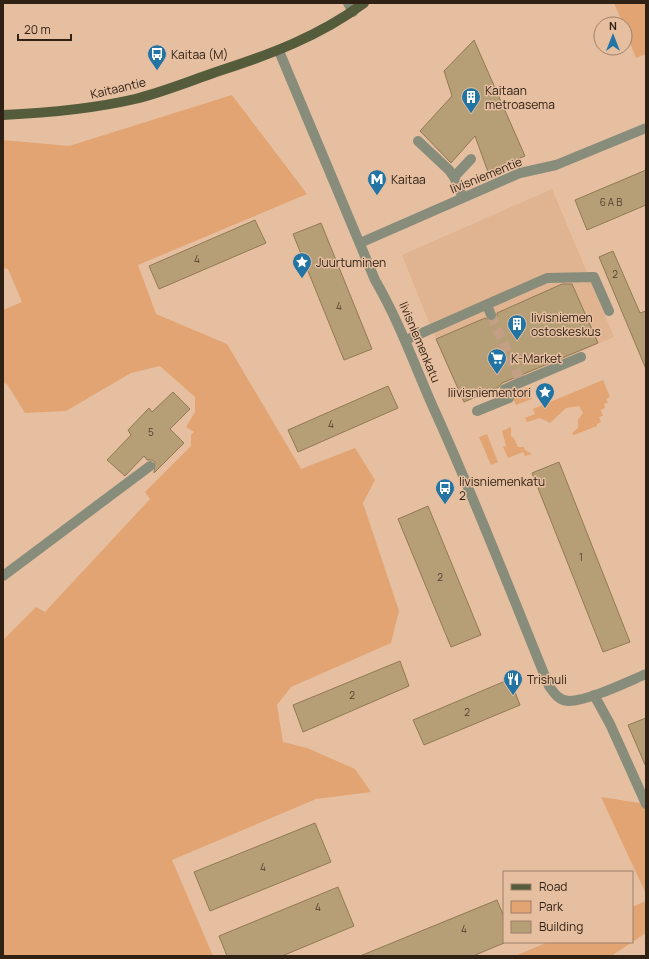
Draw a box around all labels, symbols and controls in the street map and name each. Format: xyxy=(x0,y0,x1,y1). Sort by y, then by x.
scale bar xyxy=(18,16,71,42)
north arrow xyxy=(593,16,633,56)
text: N xyxy=(609,18,617,33)
text: 20 m xyxy=(24,21,51,38)
bus stop icon: Kaitaa (M) xyxy=(146,43,168,71)
place label: Kaitaa (M) xyxy=(171,46,228,63)
street label: Kaitaantie xyxy=(89,73,147,103)
place label: Kaitaan metroasema xyxy=(485,82,555,113)
building icon: Kaitaan metroasema xyxy=(460,86,482,114)
street label: Iivisniementie xyxy=(447,153,525,197)
metro station icon: Kaitaa xyxy=(366,168,388,196)
place label: Kaitaa xyxy=(391,171,426,188)
house number: 6 A B xyxy=(600,195,622,209)
place icon: Juurtuminen xyxy=(291,251,313,279)
house number: 4 xyxy=(194,252,200,266)
place label: Juurtuminen xyxy=(316,254,386,271)
house number: 2 xyxy=(612,267,618,281)
house number: 4 xyxy=(336,299,342,313)
street label: Iivisniemenkatu xyxy=(395,299,445,385)
place label: Iivisniemen ostoskeskus xyxy=(531,309,601,340)
building icon: Iivisniemen ostoskeskus xyxy=(506,313,528,341)
supermarket icon: K-Market xyxy=(486,347,508,375)
place label: K-Market xyxy=(511,350,562,367)
place icon: Iiivisniementori xyxy=(534,381,556,409)
place label: Iiivisniementori xyxy=(448,384,531,401)
house number: 4 xyxy=(328,417,334,431)
house number: 5 xyxy=(148,425,154,439)
place label: Iivisniemenkatu 2 xyxy=(459,473,545,504)
bus stop icon: Iivisniemenkatu 2 xyxy=(434,477,456,505)
house number: 1 xyxy=(579,550,583,564)
house number: 2 xyxy=(437,570,443,584)
restaurant icon: Trishuli xyxy=(502,668,524,696)
place label: Trishuli xyxy=(527,671,567,688)
house number: 2 xyxy=(349,688,355,702)
house number: 2 xyxy=(464,705,470,719)
house number: 4 xyxy=(260,860,266,874)
legend xyxy=(503,871,633,943)
text: Road xyxy=(539,878,567,895)
text: Park xyxy=(539,898,564,915)
house number: 4 xyxy=(315,900,321,914)
text: Building xyxy=(539,918,583,935)
house number: 4 xyxy=(461,922,467,936)

